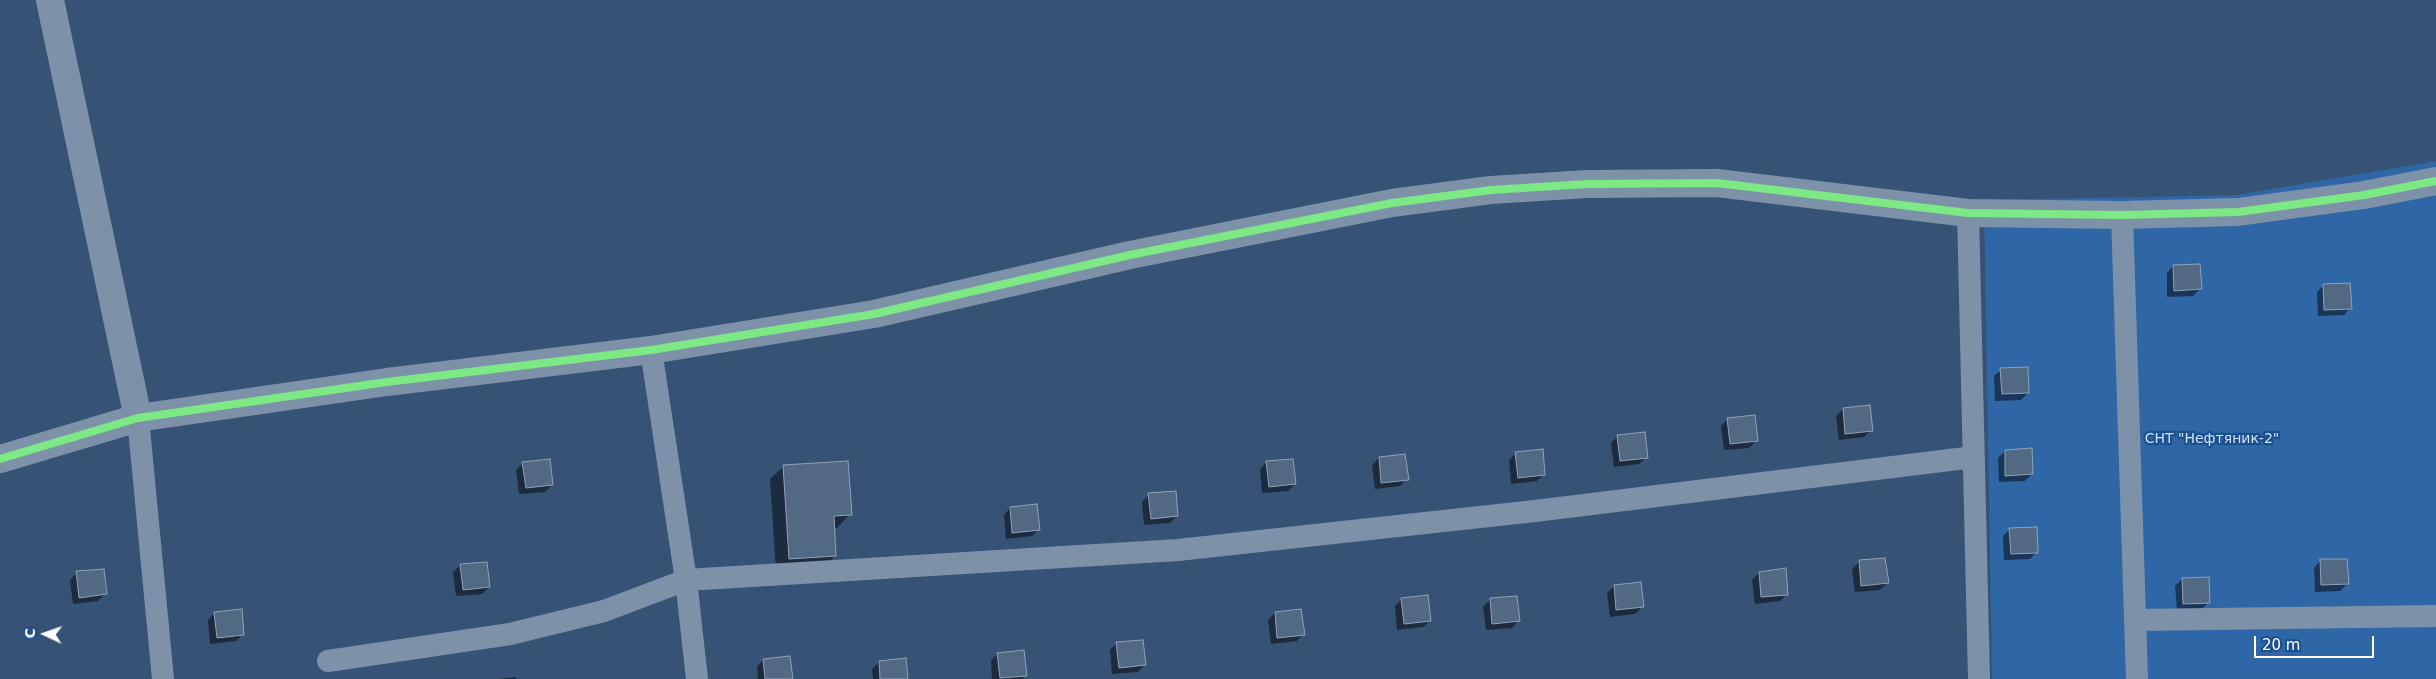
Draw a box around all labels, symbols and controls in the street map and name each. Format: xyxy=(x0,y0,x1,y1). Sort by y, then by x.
park label: СНТ "Нефтяник-2" xyxy=(2145,431,2279,447)
north arrow xyxy=(20,609,70,659)
scale bar xyxy=(2256,626,2376,658)
text: С xyxy=(22,628,38,639)
text: 20 m xyxy=(2262,636,2300,654)

